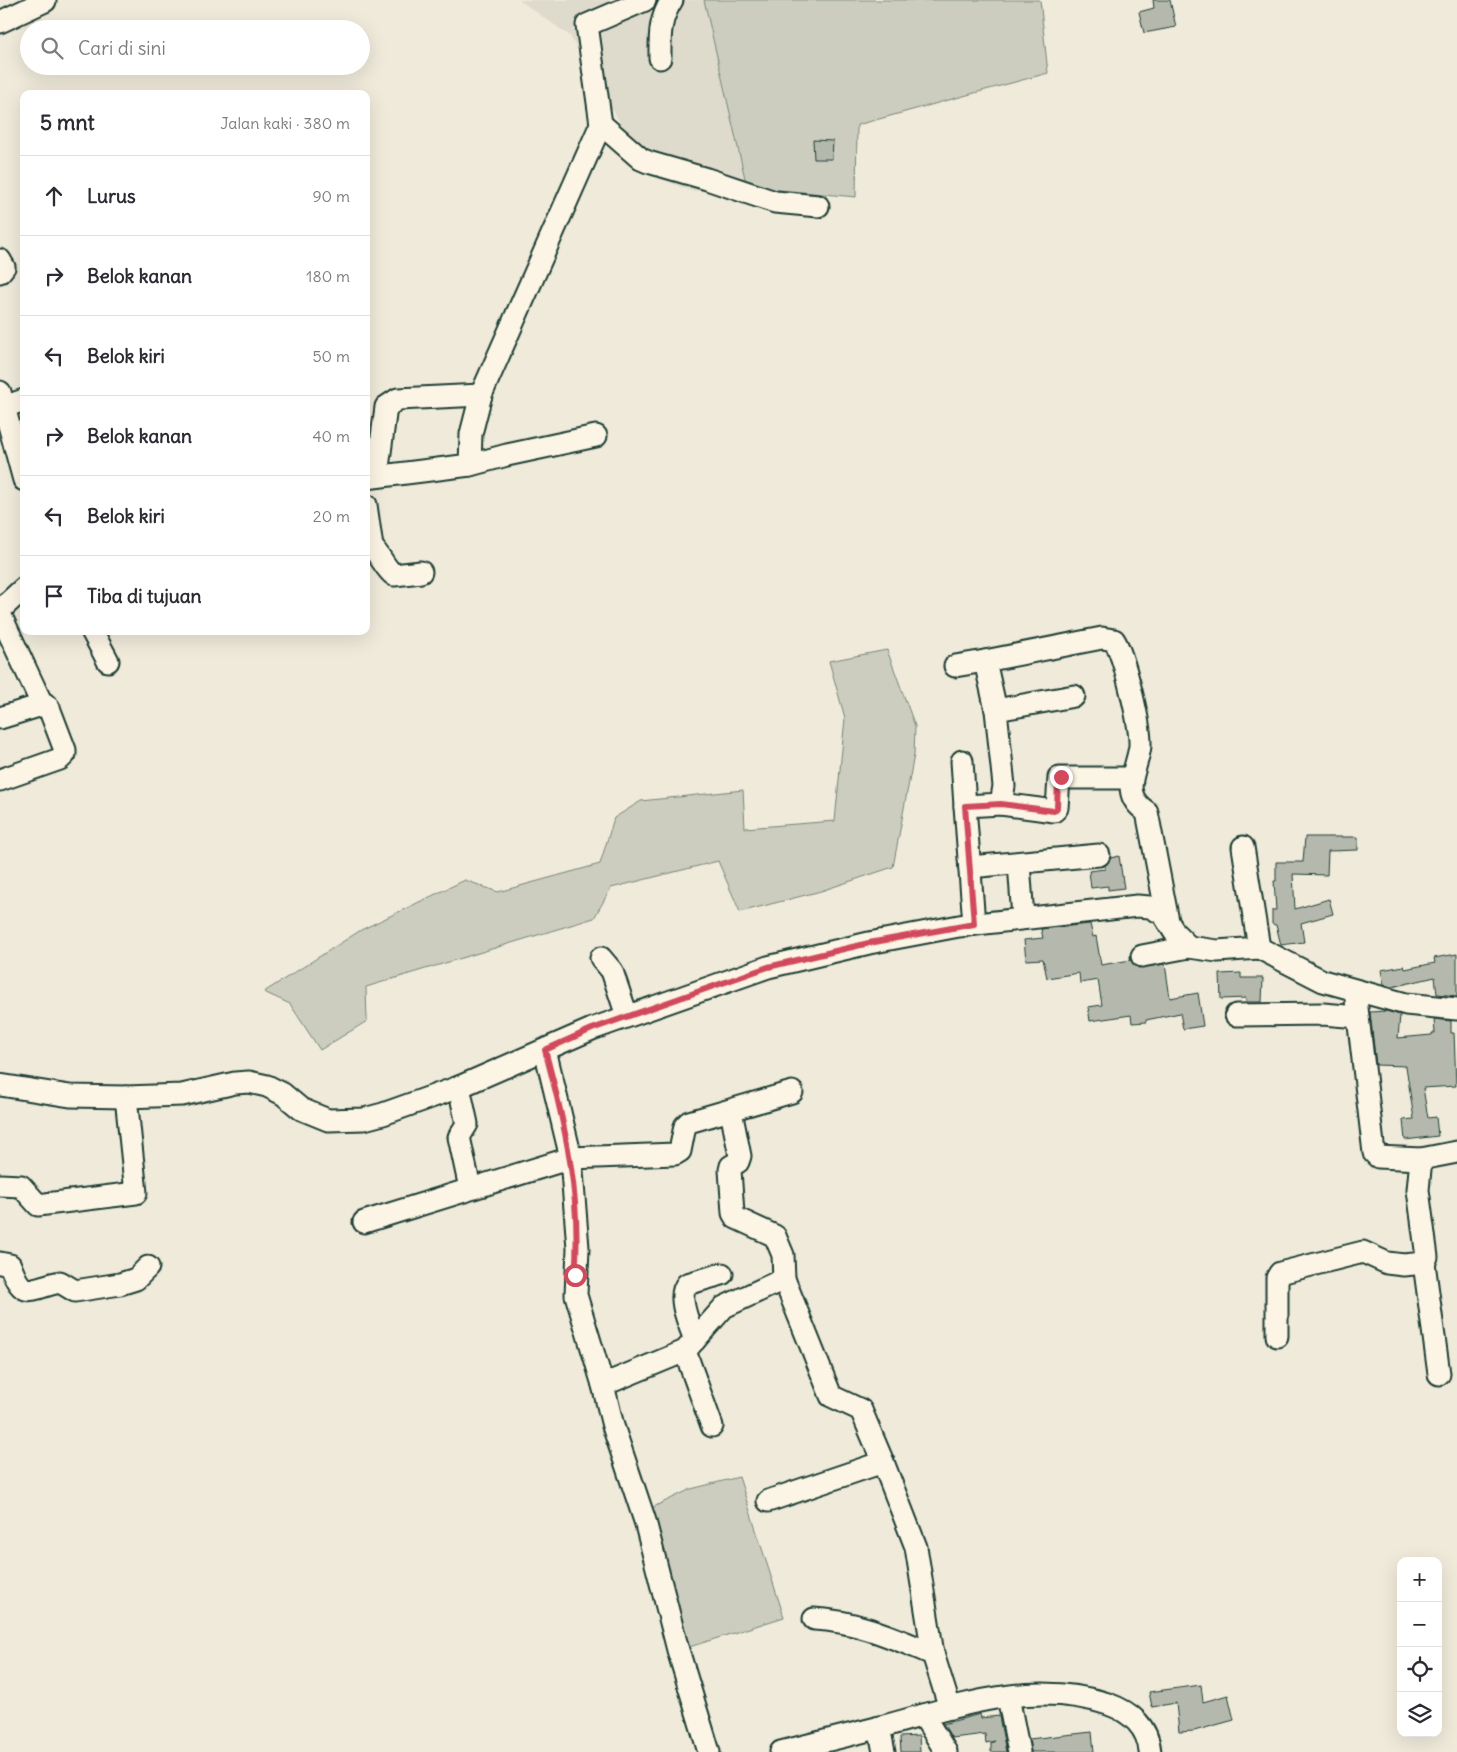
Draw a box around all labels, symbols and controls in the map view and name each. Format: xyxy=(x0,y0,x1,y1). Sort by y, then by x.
search box xyxy=(20,20,370,75)
icon: search xyxy=(38,34,66,62)
text: Cari di sini xyxy=(78,36,166,60)
text: 5 mnt xyxy=(40,109,95,136)
text: Jalan kaki · 380 m xyxy=(220,113,350,133)
icon: ahead xyxy=(40,182,68,210)
text: Lurus xyxy=(87,184,136,208)
text: 90 m xyxy=(312,186,350,206)
icon: right xyxy=(40,262,68,290)
text: Belok kanan xyxy=(87,264,192,288)
text: 180 m xyxy=(306,266,350,286)
icon: left xyxy=(40,342,68,370)
text: Belok kiri xyxy=(87,344,165,368)
text: 50 m xyxy=(312,346,350,366)
icon: right xyxy=(40,422,68,450)
text: Belok kanan xyxy=(87,424,192,448)
text: 40 m xyxy=(312,426,350,446)
icon: left xyxy=(40,502,68,530)
text: Belok kiri xyxy=(87,504,165,528)
text: 20 m xyxy=(313,506,350,526)
icon: arrive xyxy=(40,582,68,610)
text: Tiba di tujuan xyxy=(87,584,202,608)
route end xyxy=(1050,766,1073,789)
route start xyxy=(564,1264,587,1287)
map controls xyxy=(1397,1557,1442,1737)
button: + xyxy=(1397,1557,1442,1602)
button: − xyxy=(1397,1602,1442,1647)
button: locate xyxy=(1397,1647,1442,1692)
button: layers xyxy=(1397,1692,1442,1737)

